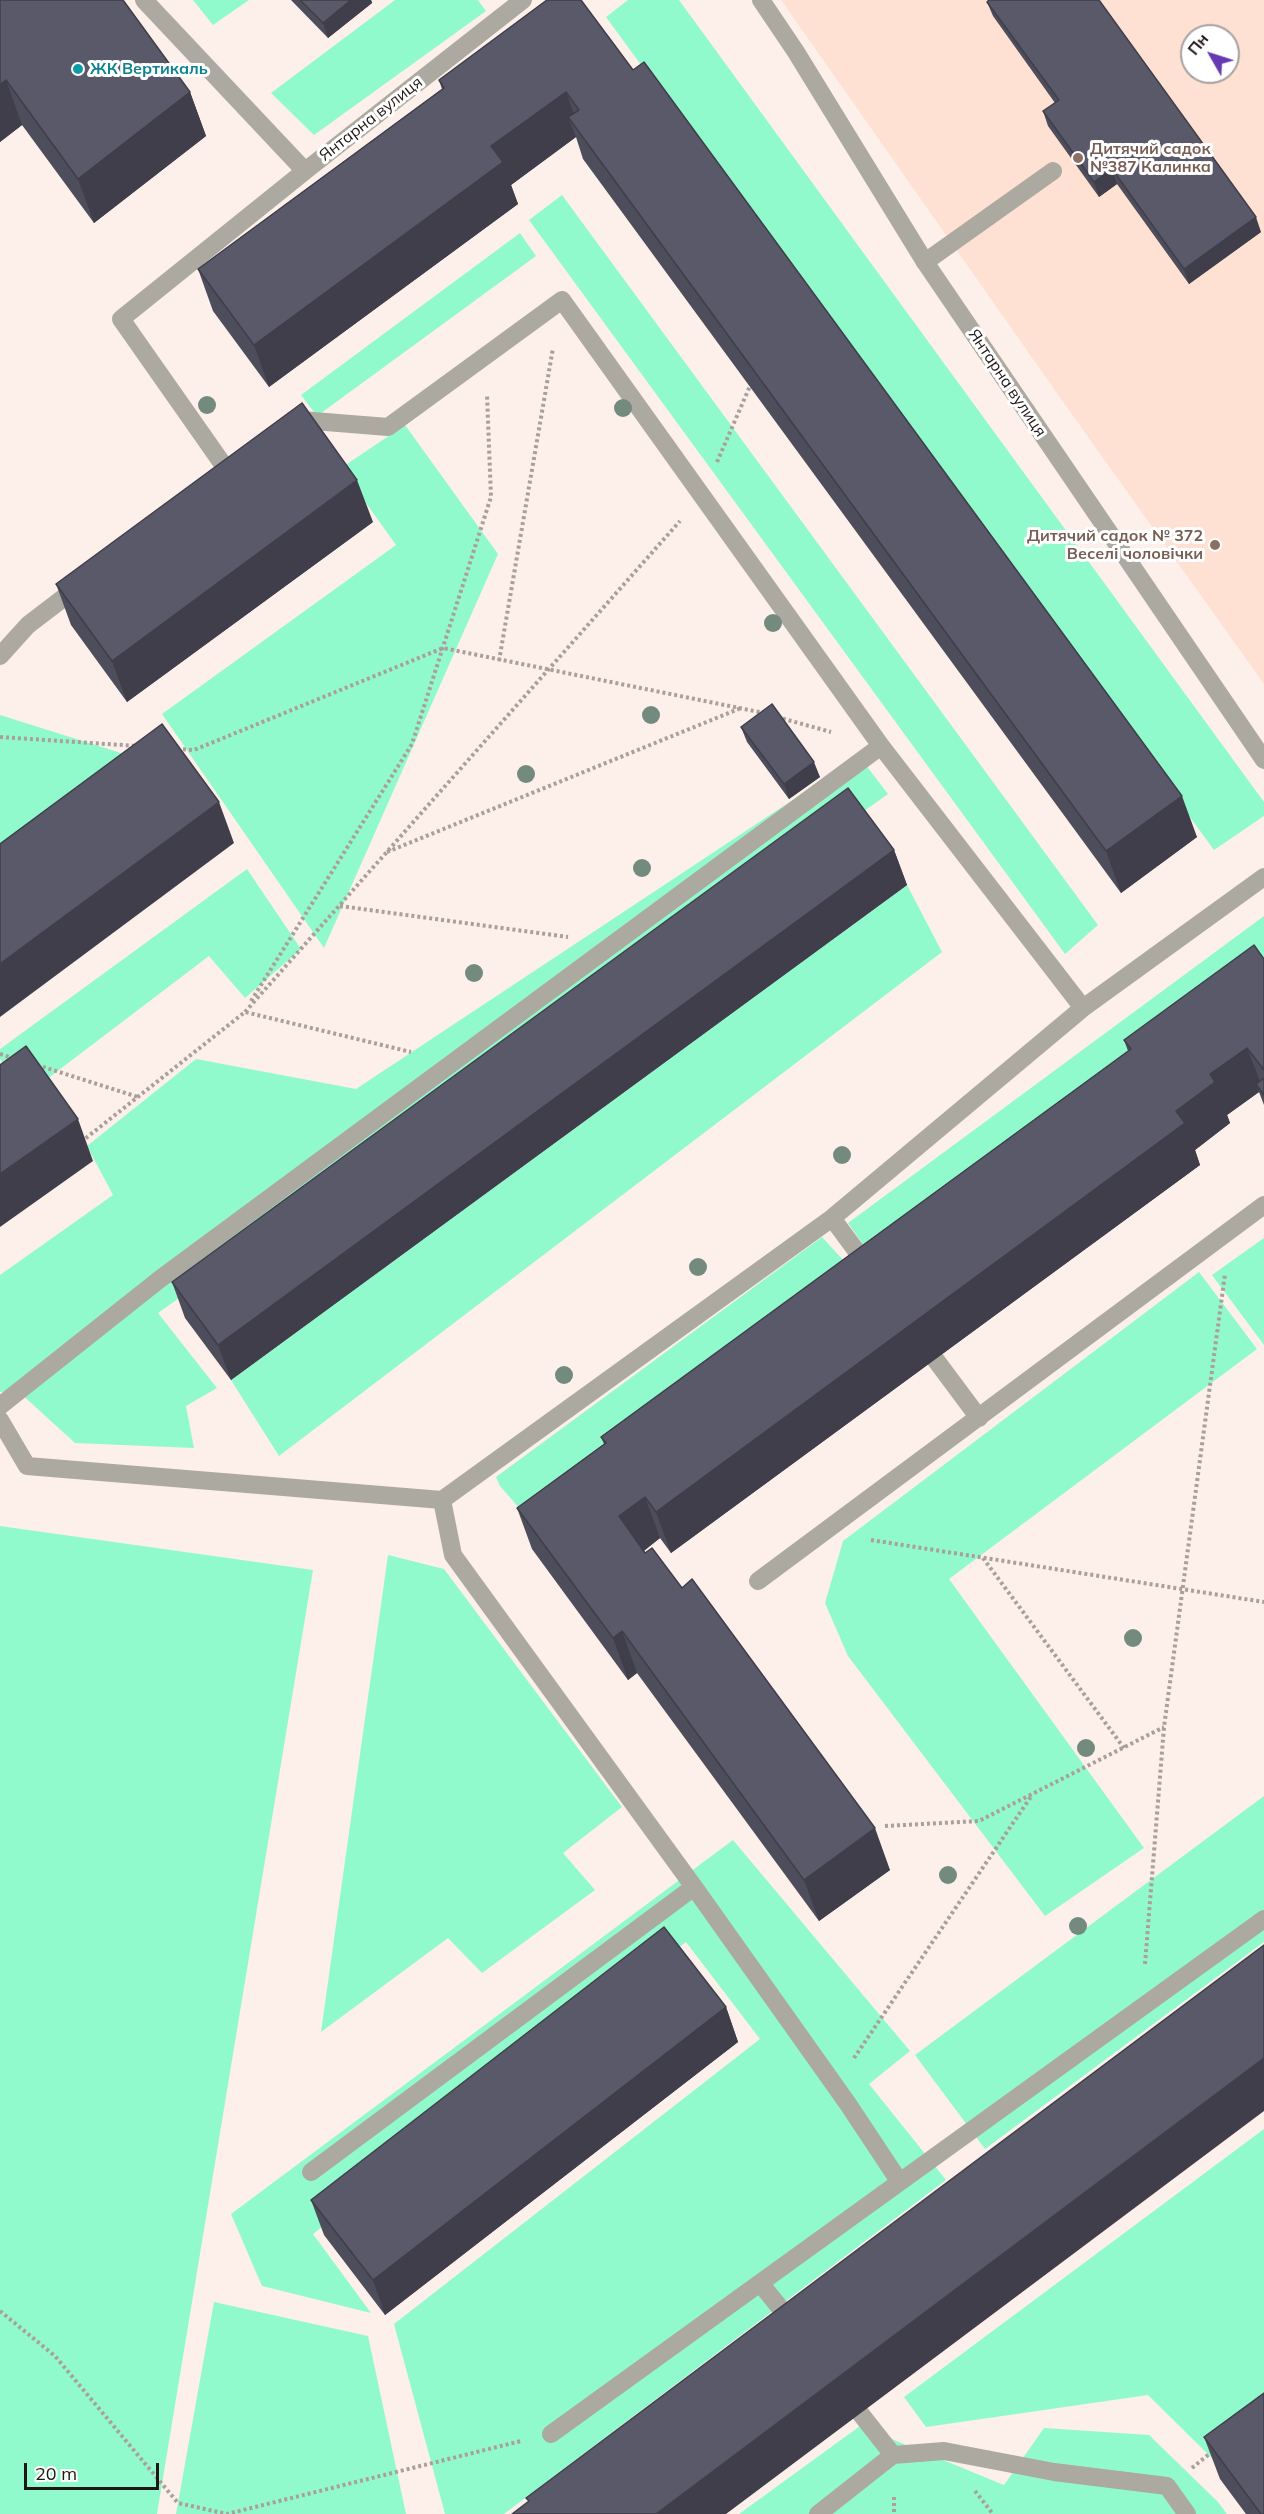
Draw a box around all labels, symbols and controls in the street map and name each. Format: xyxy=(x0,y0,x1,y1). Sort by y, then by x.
north arrow xyxy=(1180,24,1240,84)
text: Пн xyxy=(1183,29,1212,59)
place label: ЖК Вертикаль xyxy=(90,59,208,79)
marker: ЖК Вертикаль xyxy=(71,62,85,76)
street label: Янтарна вулиця xyxy=(316,73,426,165)
place label: Дитячий садок №387 Калинка xyxy=(1090,139,1211,177)
marker: Дитячий садок №387 Калинка xyxy=(1071,151,1085,165)
street label: Янтарна вулиця xyxy=(964,326,1050,440)
place label: Дитячий садок № 372 Веселі чоловічки xyxy=(1027,526,1203,564)
marker: Дитячий садок № 372 Веселі чоловічки xyxy=(1208,538,1222,552)
scale bar xyxy=(27,2451,162,2489)
text: 20 m xyxy=(35,2462,77,2485)

